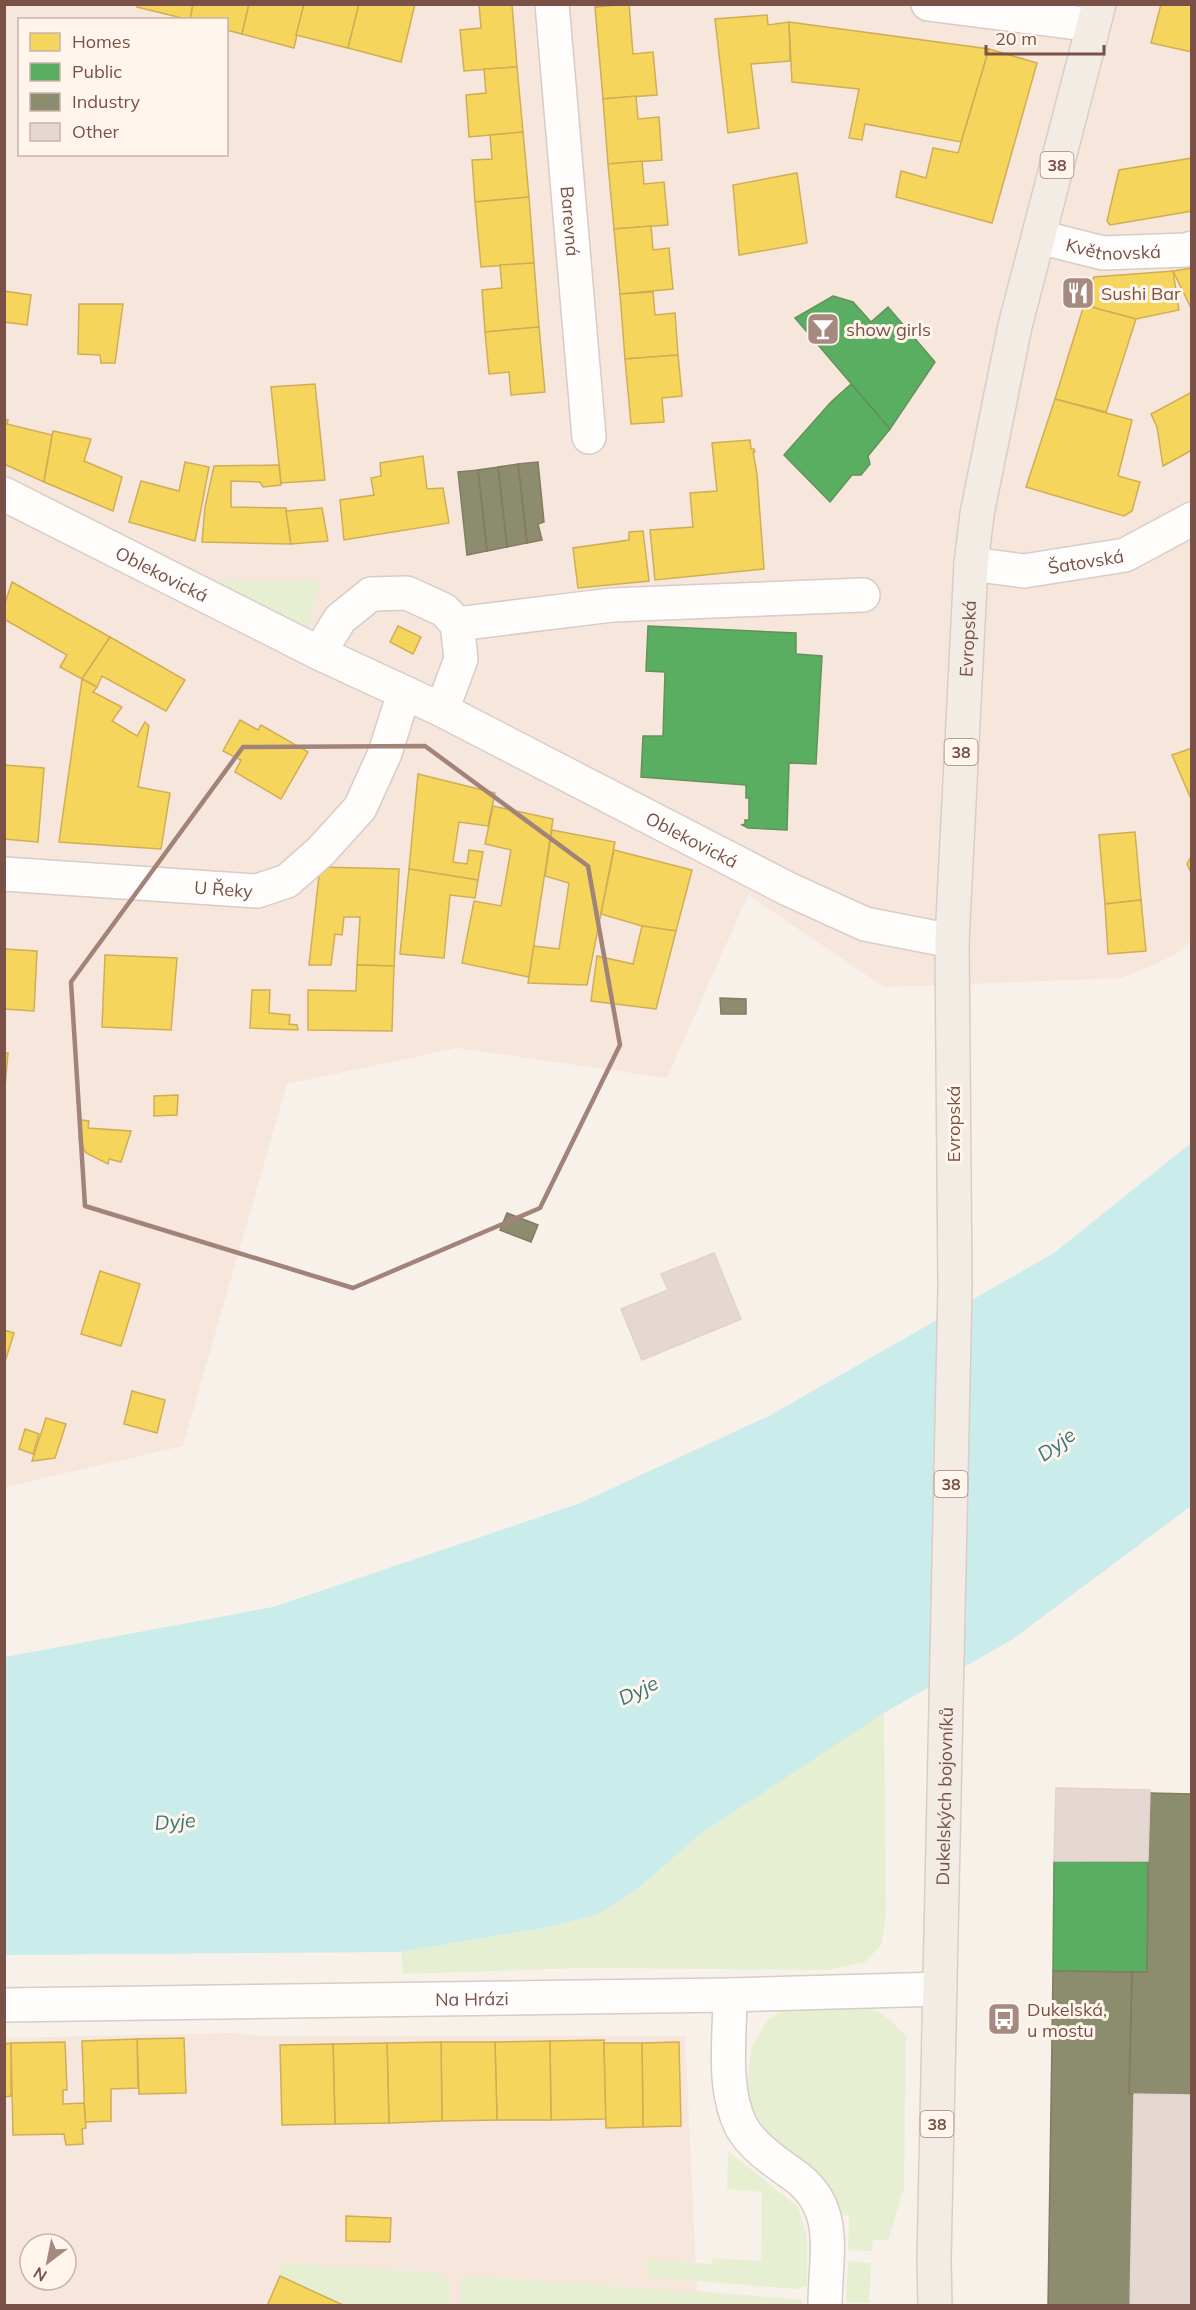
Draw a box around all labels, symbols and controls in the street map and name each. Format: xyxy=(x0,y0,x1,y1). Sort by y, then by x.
legend xyxy=(18,18,228,156)
scale bar xyxy=(986,18,1104,56)
text: 20 m xyxy=(995,27,1037,50)
text: Homes xyxy=(72,30,131,53)
text: Public xyxy=(72,60,122,83)
text: Industry xyxy=(72,90,141,113)
text: Other xyxy=(72,120,120,143)
road number: 38 xyxy=(1040,152,1074,178)
street label: Barevná xyxy=(556,185,585,257)
street label: Květnovská xyxy=(1064,233,1161,265)
restaurant icon: Sushi Bar xyxy=(1060,275,1096,311)
place label: Sushi Bar xyxy=(1101,282,1181,305)
bar icon: show girls xyxy=(805,311,841,347)
place label: show girls xyxy=(846,318,931,341)
street label: Oblekovická xyxy=(112,541,212,607)
street label: Šatovská xyxy=(1046,544,1126,579)
street label: Evropská xyxy=(954,600,981,677)
road number: 38 xyxy=(944,739,978,765)
street label: Oblekovická xyxy=(642,806,742,873)
street label: U Řeky xyxy=(194,875,254,902)
street label: Evropská xyxy=(942,1086,965,1162)
water label: Dyje xyxy=(1032,1422,1080,1466)
road number: 38 xyxy=(934,1471,968,1497)
water label: Dyje xyxy=(614,1670,662,1710)
street label: Dukelských bojovníků xyxy=(931,1707,957,1886)
water label: Dyje xyxy=(154,1807,197,1835)
street label: Na Hrázi xyxy=(435,1987,509,2011)
place label: Dukelská, u mostu xyxy=(1027,1998,1107,2042)
bus stop icon: Dukelská, u mostu xyxy=(986,2001,1022,2037)
road number: 38 xyxy=(920,2111,954,2137)
north arrow xyxy=(18,2232,78,2292)
text: N xyxy=(30,2263,50,2286)

